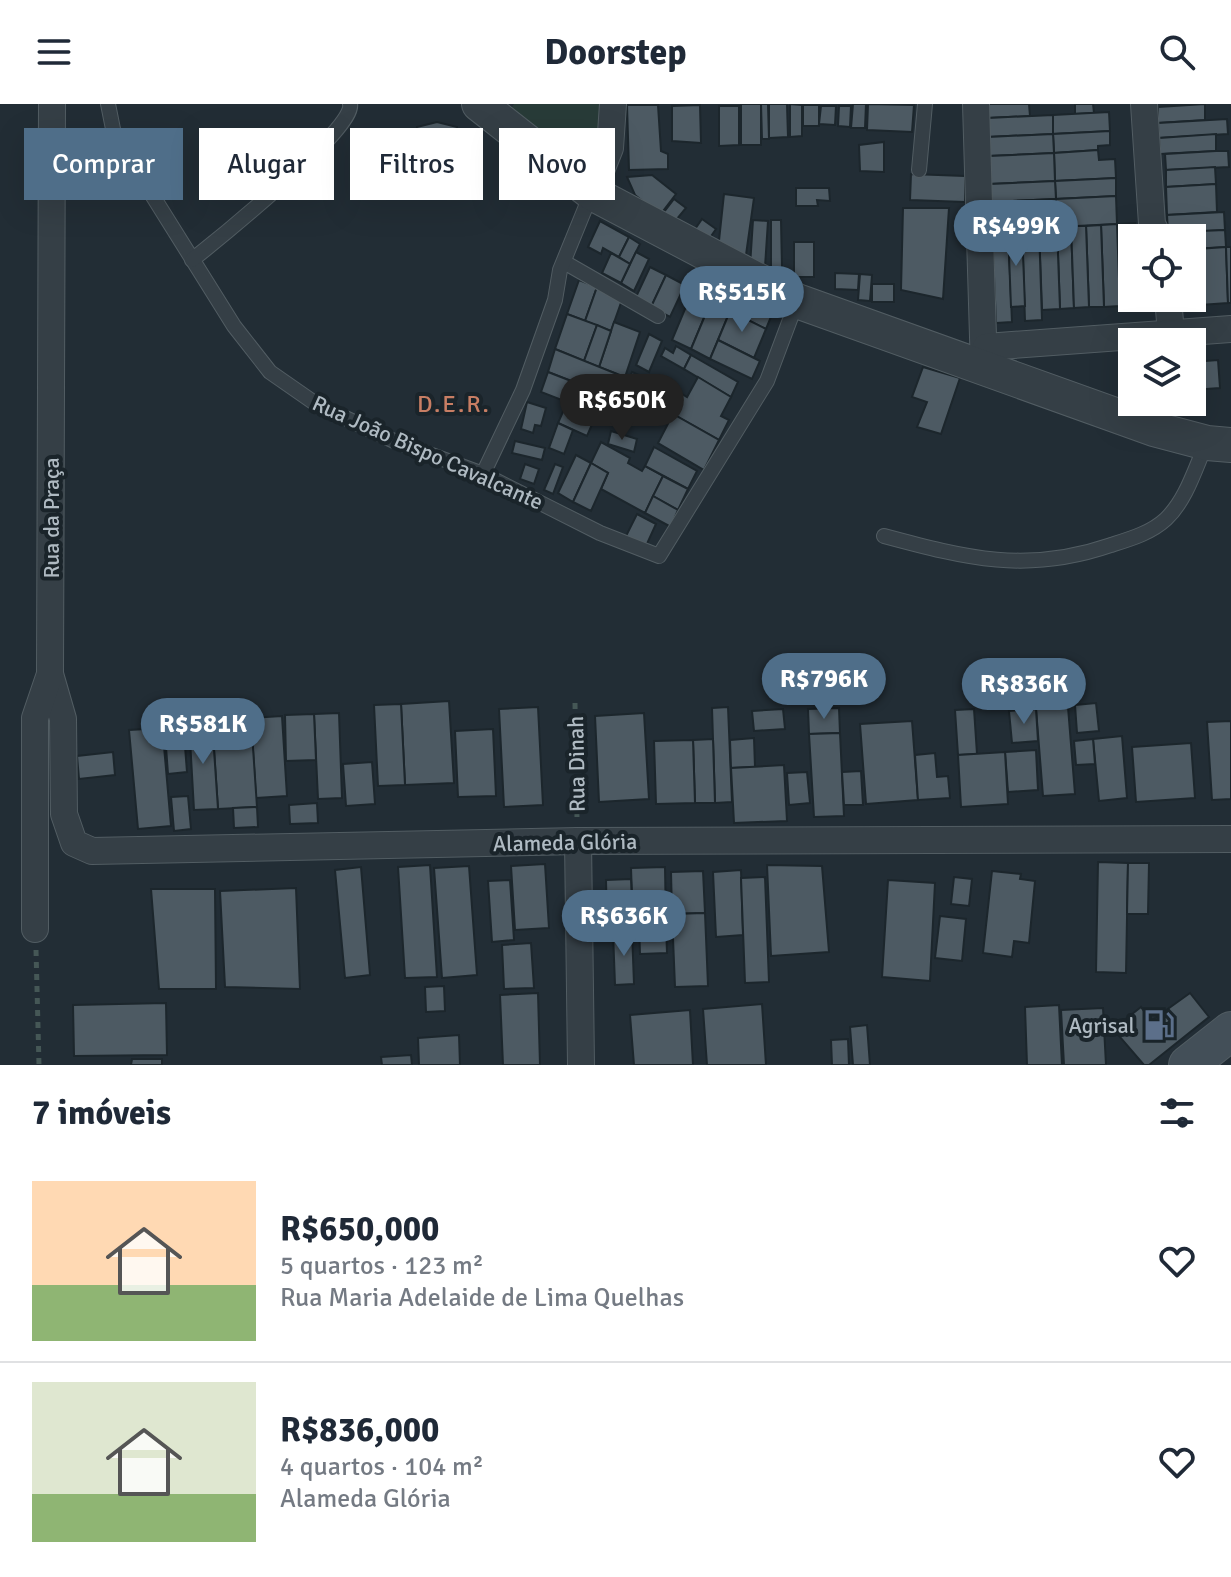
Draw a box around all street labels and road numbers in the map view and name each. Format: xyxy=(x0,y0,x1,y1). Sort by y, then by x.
street label: Rua João Bispo Cavalcante xyxy=(308,389,547,516)
street label: Rua da Praça xyxy=(38,457,65,579)
street label: Rua Dinah xyxy=(562,716,591,812)
street label: Alameda Glória xyxy=(493,828,637,857)

